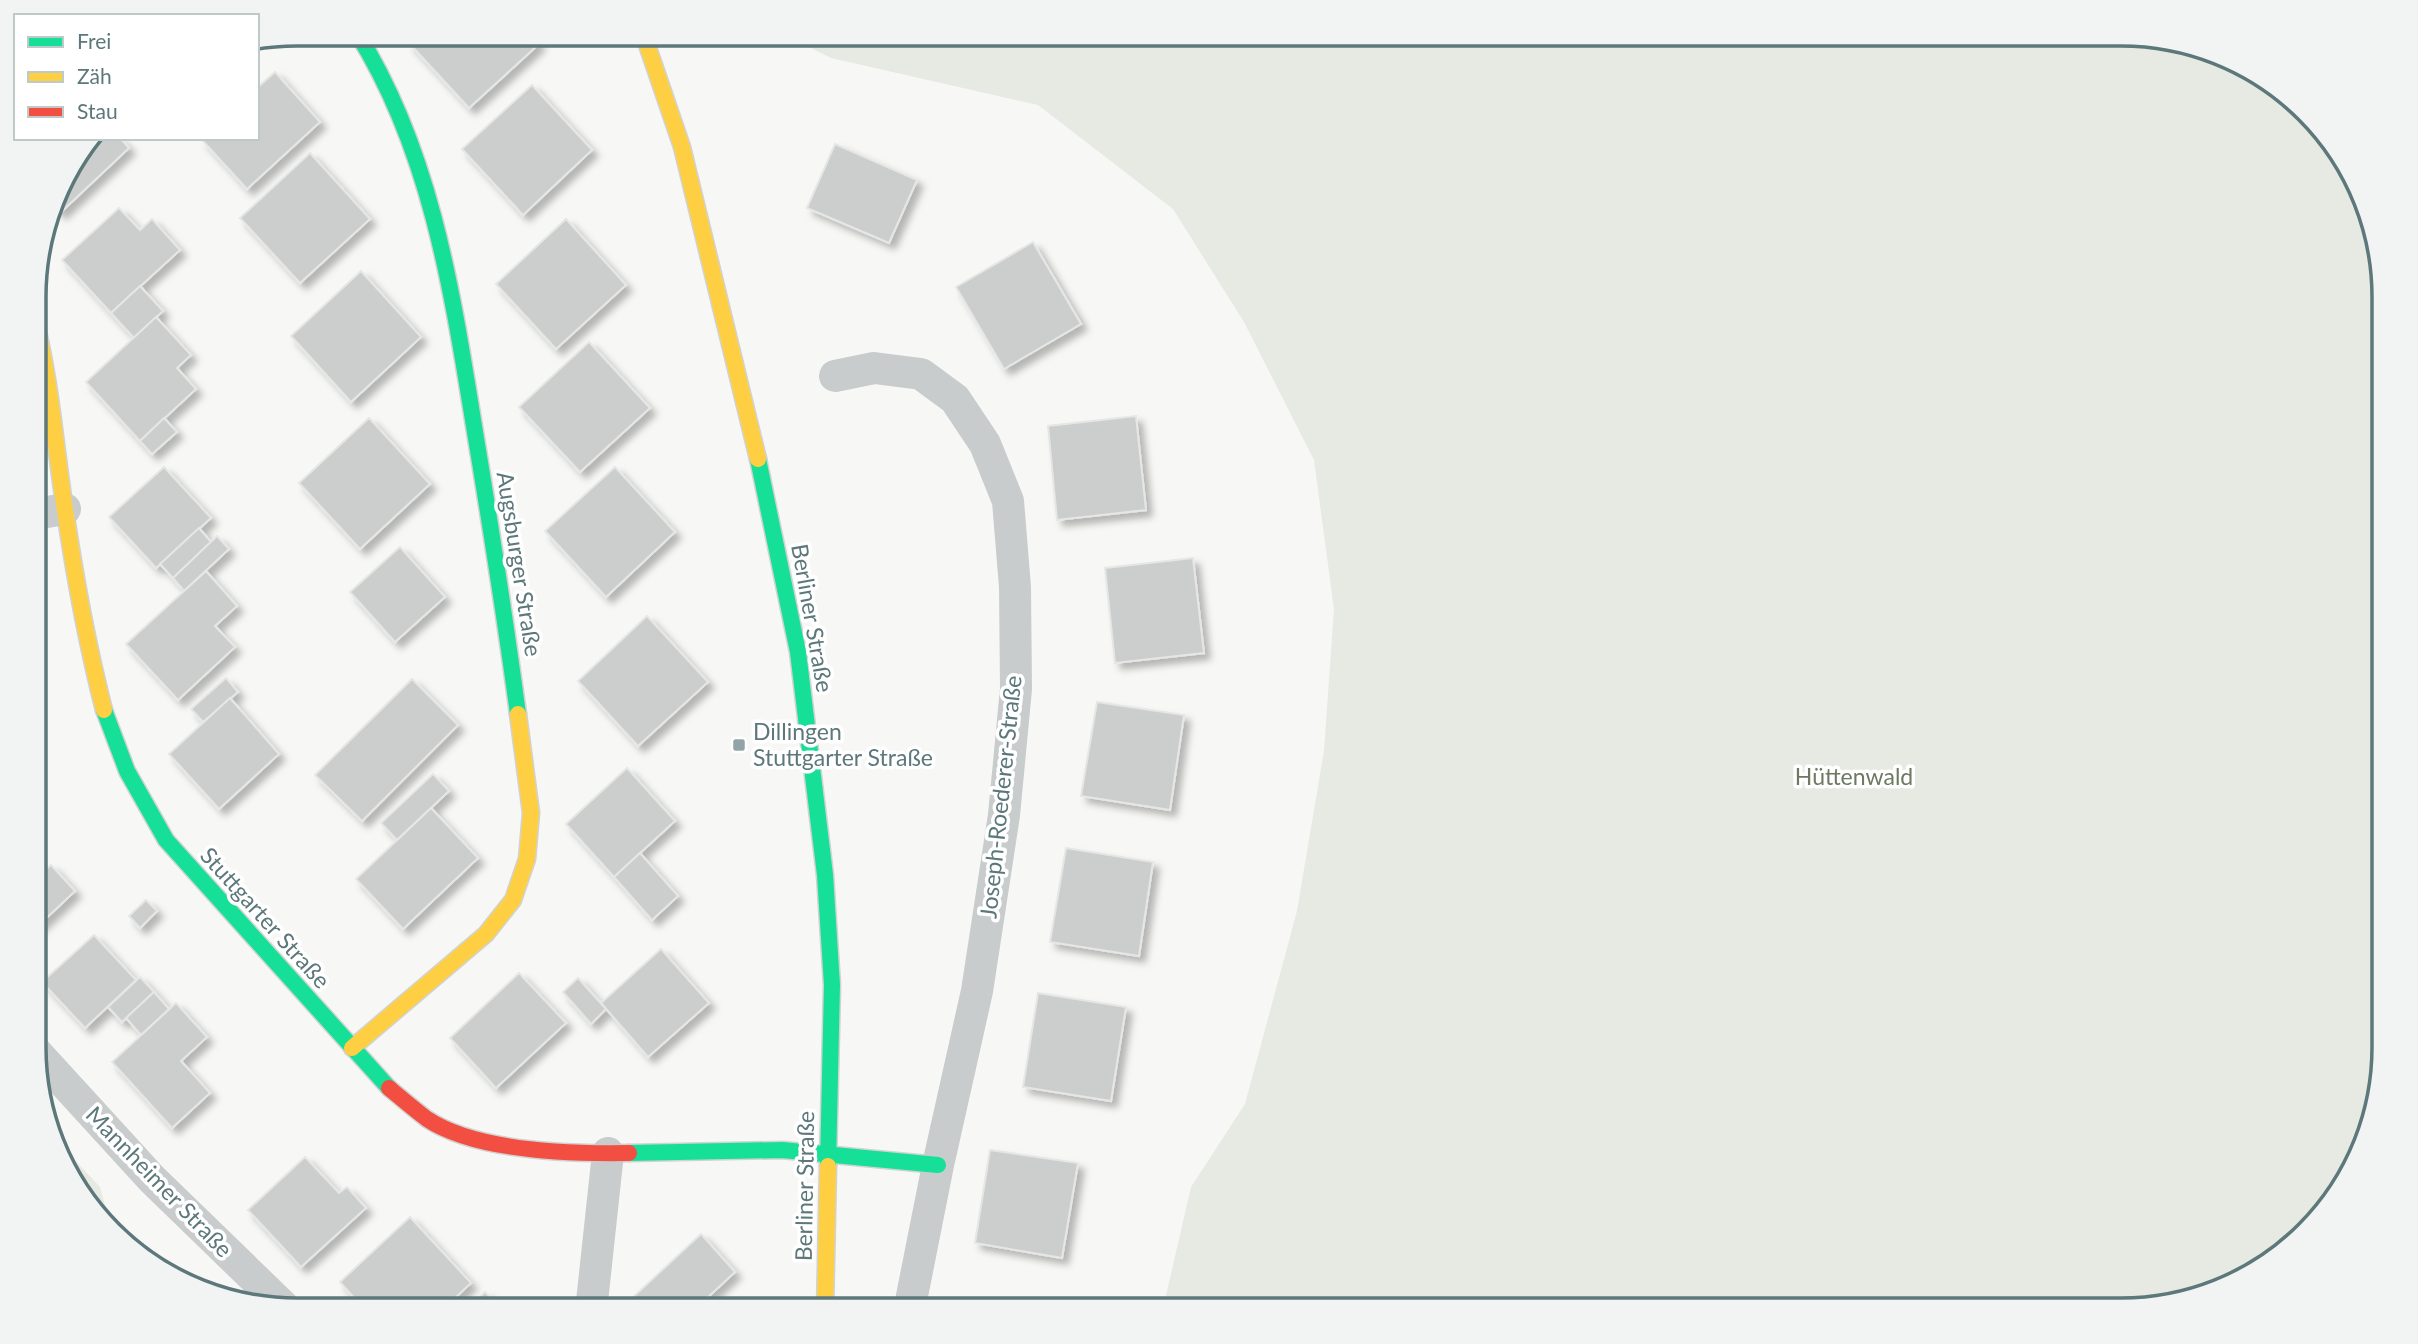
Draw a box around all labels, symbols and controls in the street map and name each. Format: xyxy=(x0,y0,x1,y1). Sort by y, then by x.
legend xyxy=(14,14,259,140)
text: Frei xyxy=(77,28,111,53)
text: Zäh xyxy=(77,63,112,88)
text: Stau xyxy=(77,98,118,123)
street label: Augsburger Straße xyxy=(492,469,548,658)
street label: Berliner Straße xyxy=(786,541,840,694)
street label: Joseph-Roederer-Straße xyxy=(973,674,1027,920)
place label: Dillingen Stuttgarter Straße xyxy=(753,717,933,771)
marker: Dillingen Stuttgarter Straße xyxy=(731,737,747,753)
park label: Hüttenwald xyxy=(1795,762,1913,790)
street label: Stuttgarter Straße xyxy=(195,841,336,994)
street label: Mannheimer Straße xyxy=(81,1100,239,1263)
street label: Berliner Straße xyxy=(789,1111,819,1261)

